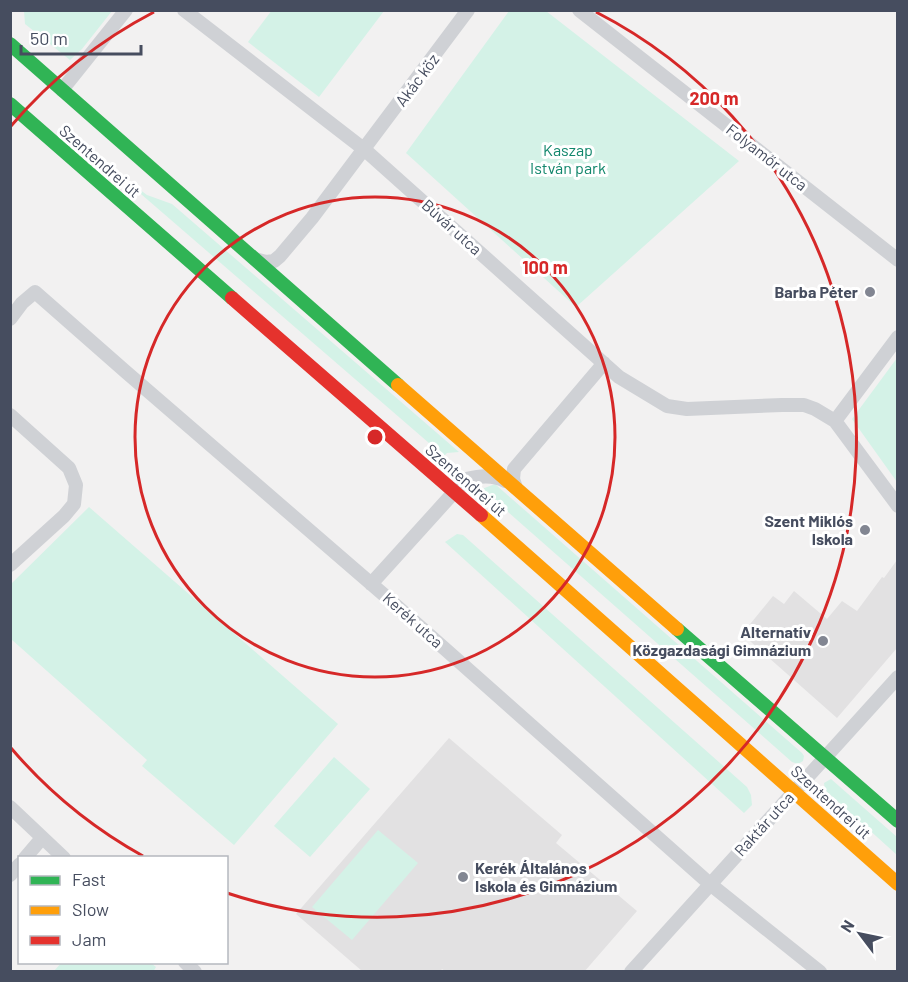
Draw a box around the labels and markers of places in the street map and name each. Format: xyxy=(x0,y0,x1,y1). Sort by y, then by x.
place label: Barba Péter xyxy=(774,282,858,301)
marker: Barba Péter xyxy=(863,285,877,299)
centre of rings xyxy=(365,427,385,447)
place label: Szent Miklós Iskola xyxy=(765,511,853,548)
marker: Szent Miklós Iskola xyxy=(858,523,872,537)
place label: Alternatív Közgazdasági Gimnázium xyxy=(633,622,811,659)
marker: Alternatív Közgazdasági Gimnázium xyxy=(816,634,830,648)
place label: Kerék Általános Iskola és Gimnázium xyxy=(475,858,617,895)
marker: Kerék Általános Iskola és Gimnázium xyxy=(456,870,470,884)

